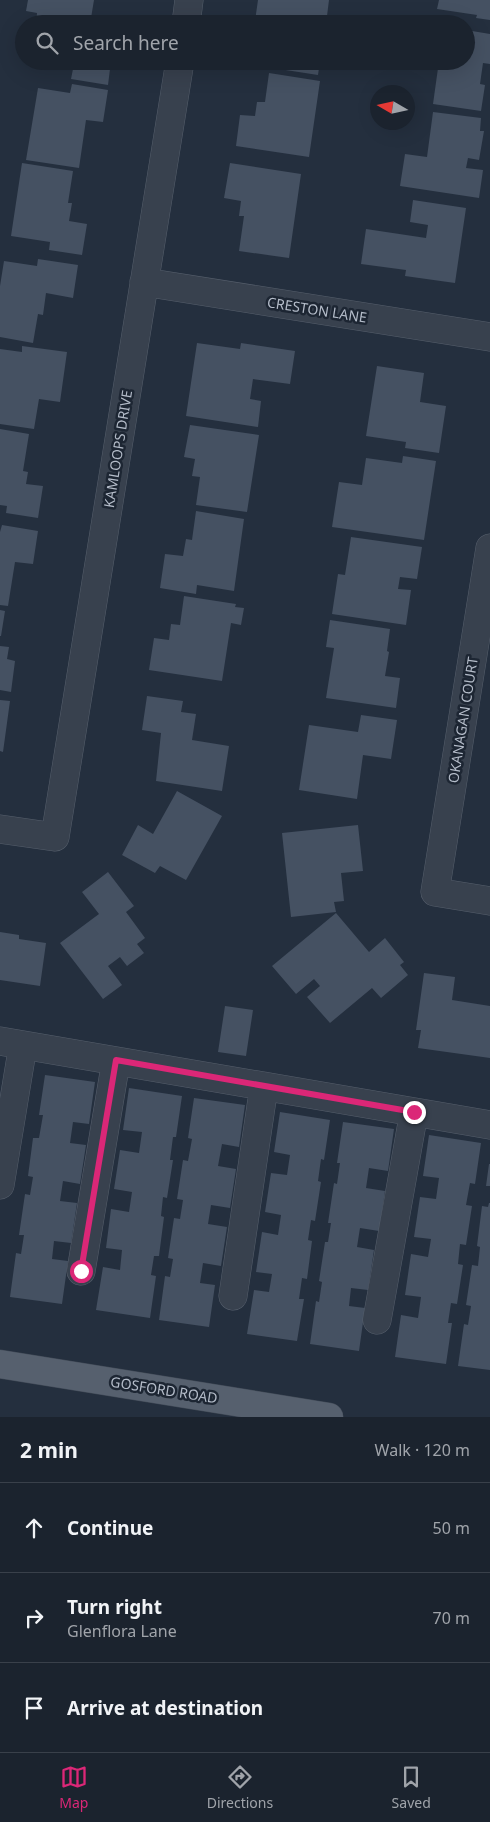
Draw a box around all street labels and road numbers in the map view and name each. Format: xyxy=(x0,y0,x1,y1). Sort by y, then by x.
street label: CRESTON LANE xyxy=(266,292,368,327)
street label: KAMLOOPS DRIVE xyxy=(99,389,136,509)
street label: OKANAGAN COURT xyxy=(443,655,482,784)
street label: GOSFORD ROAD xyxy=(109,1372,219,1407)

